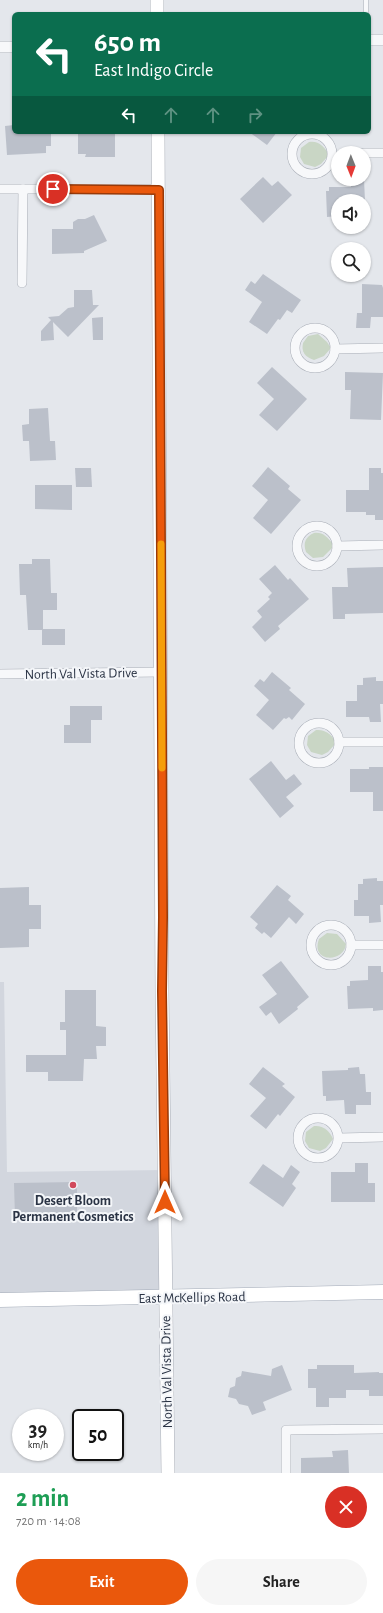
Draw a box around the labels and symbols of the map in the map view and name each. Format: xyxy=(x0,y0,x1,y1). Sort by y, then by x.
north arrow xyxy=(331,146,371,186)
pin xyxy=(36,172,70,206)
street label: North Val Vista Drive xyxy=(24,666,138,682)
marker: Desert Bloom Permanent Cosmetics xyxy=(68,1180,78,1190)
position arrow xyxy=(144,1181,186,1223)
place label: Desert Bloom Permanent Cosmetics xyxy=(12,1194,134,1224)
street label: East McKellips Road xyxy=(138,1290,246,1306)
street label: North Val Vista Drive xyxy=(159,1315,175,1429)
speed limit sign: 50 xyxy=(72,1409,124,1461)

